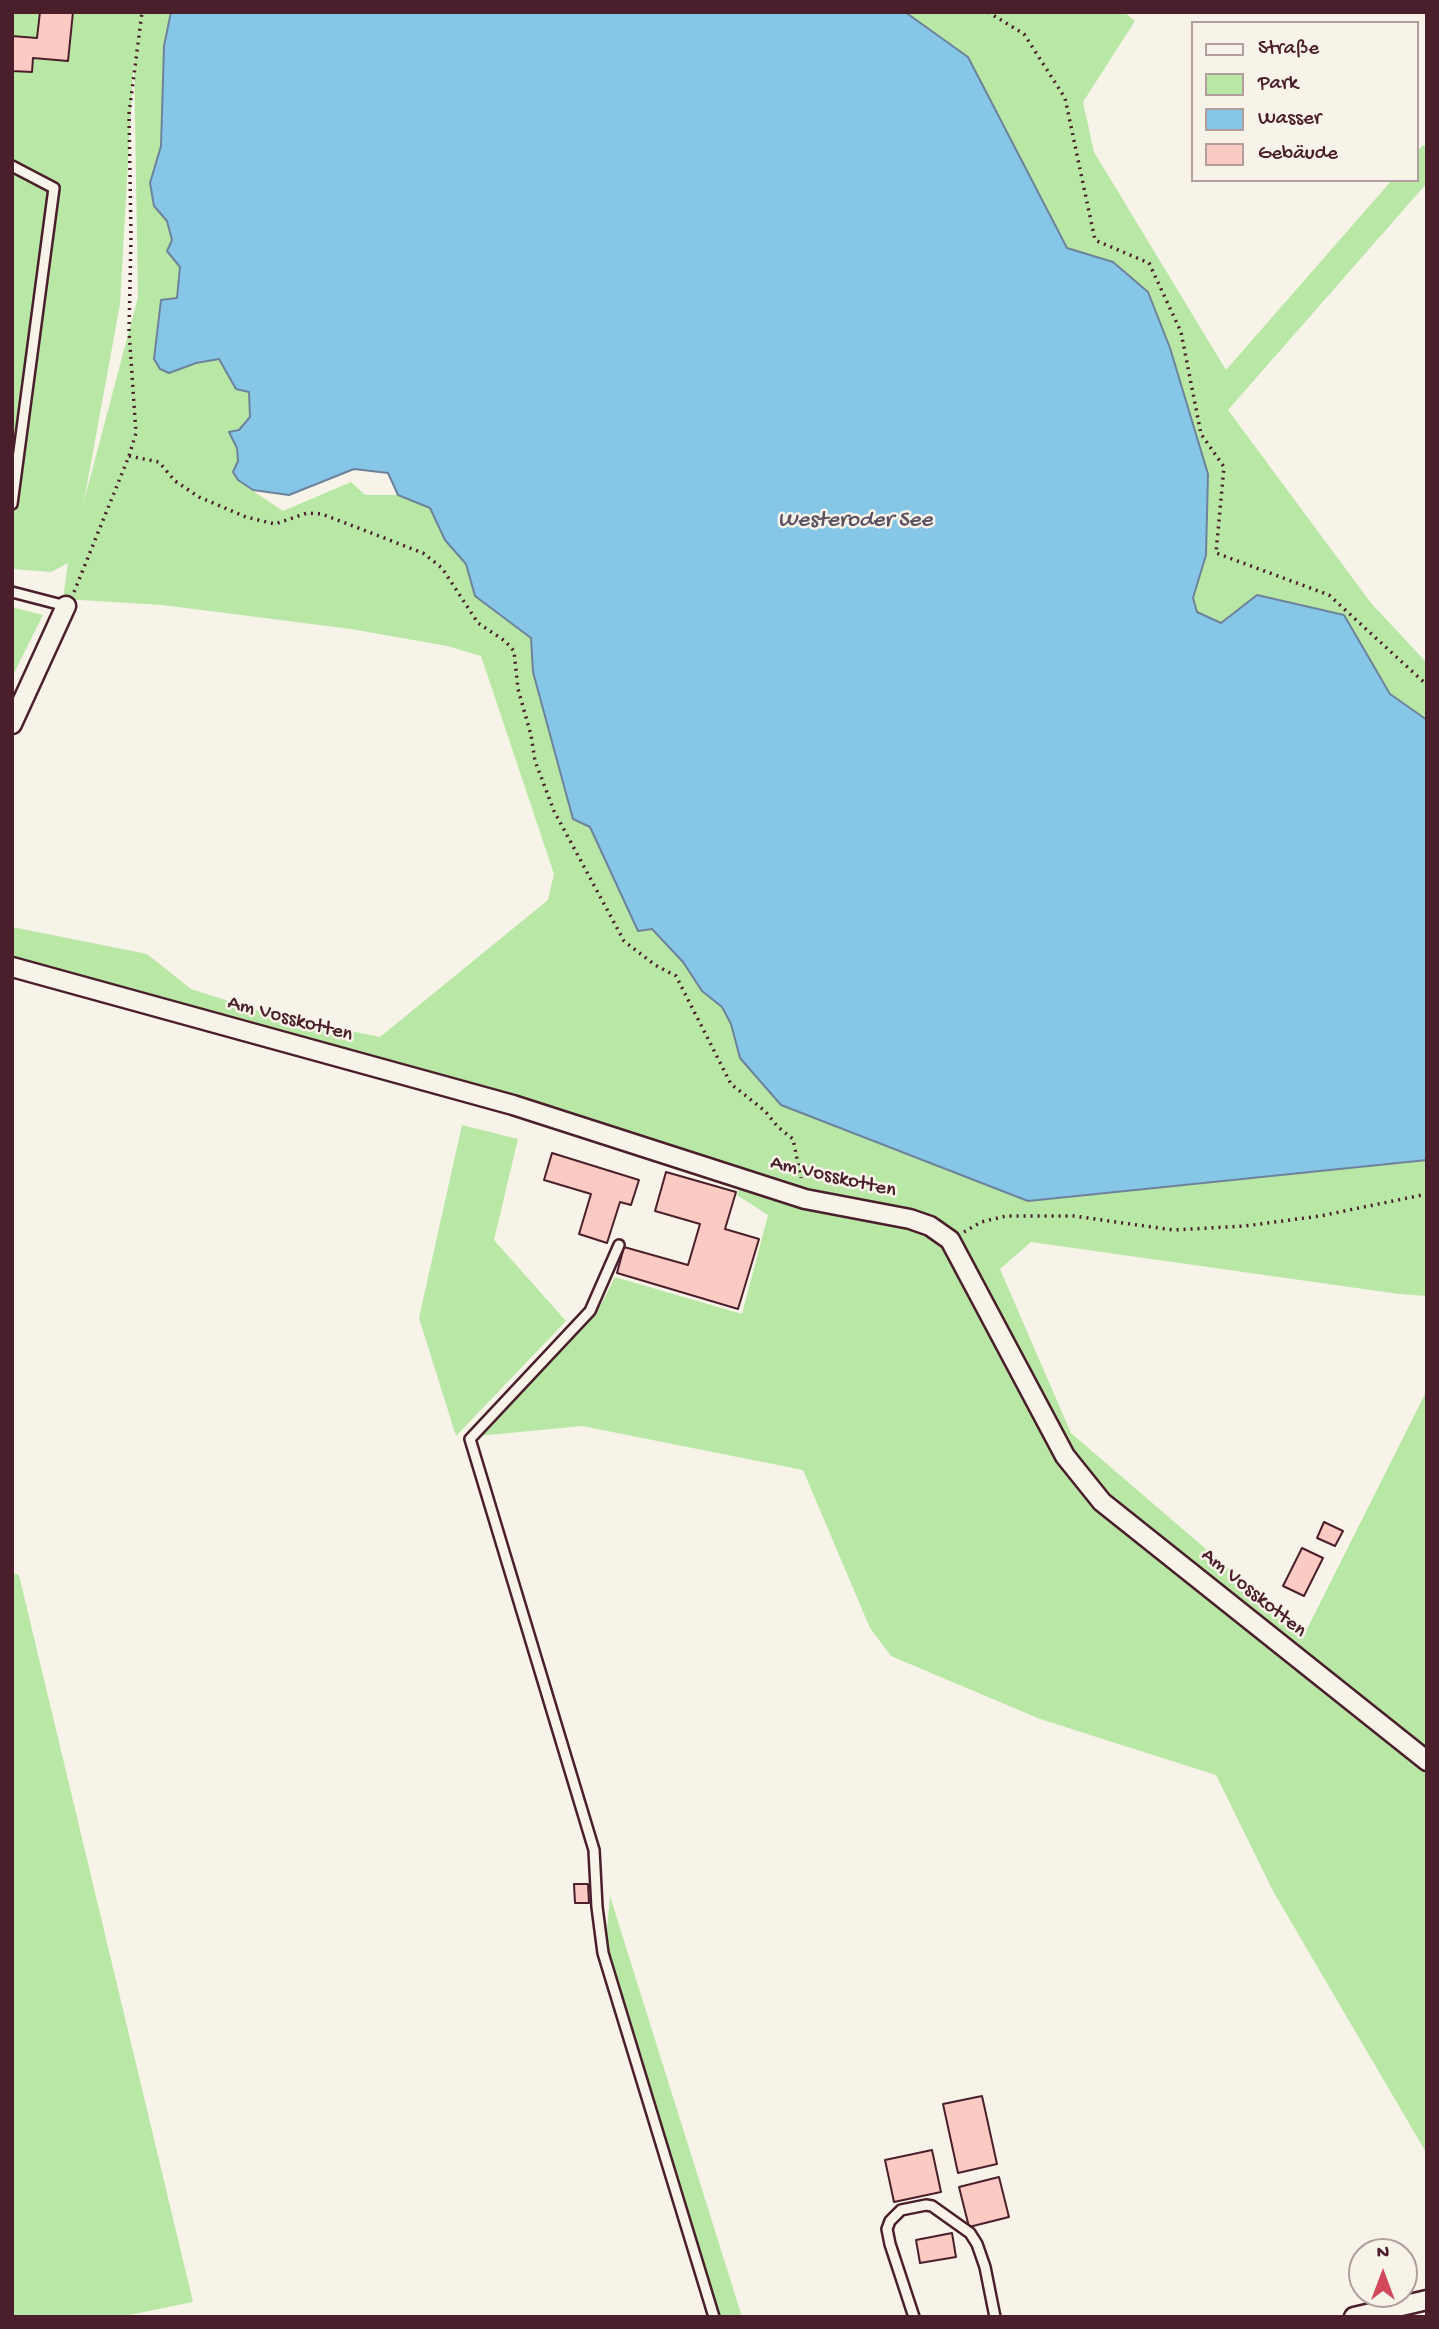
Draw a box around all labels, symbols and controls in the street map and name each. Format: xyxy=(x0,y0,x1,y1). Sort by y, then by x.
legend xyxy=(1190,21,1418,182)
text: Straße xyxy=(1258,37,1319,62)
text: Park xyxy=(1258,72,1298,97)
text: Wasser xyxy=(1258,107,1321,132)
text: Gebäude xyxy=(1258,142,1338,167)
water label: Westeroder See xyxy=(778,507,932,535)
street label: Am Vosskotten xyxy=(225,991,355,1049)
street label: Am Vosskotten xyxy=(768,1151,898,1205)
street label: Am Vosskotten xyxy=(1195,1544,1311,1644)
north arrow xyxy=(1348,2238,1418,2308)
text: N xyxy=(1377,2242,1389,2265)

